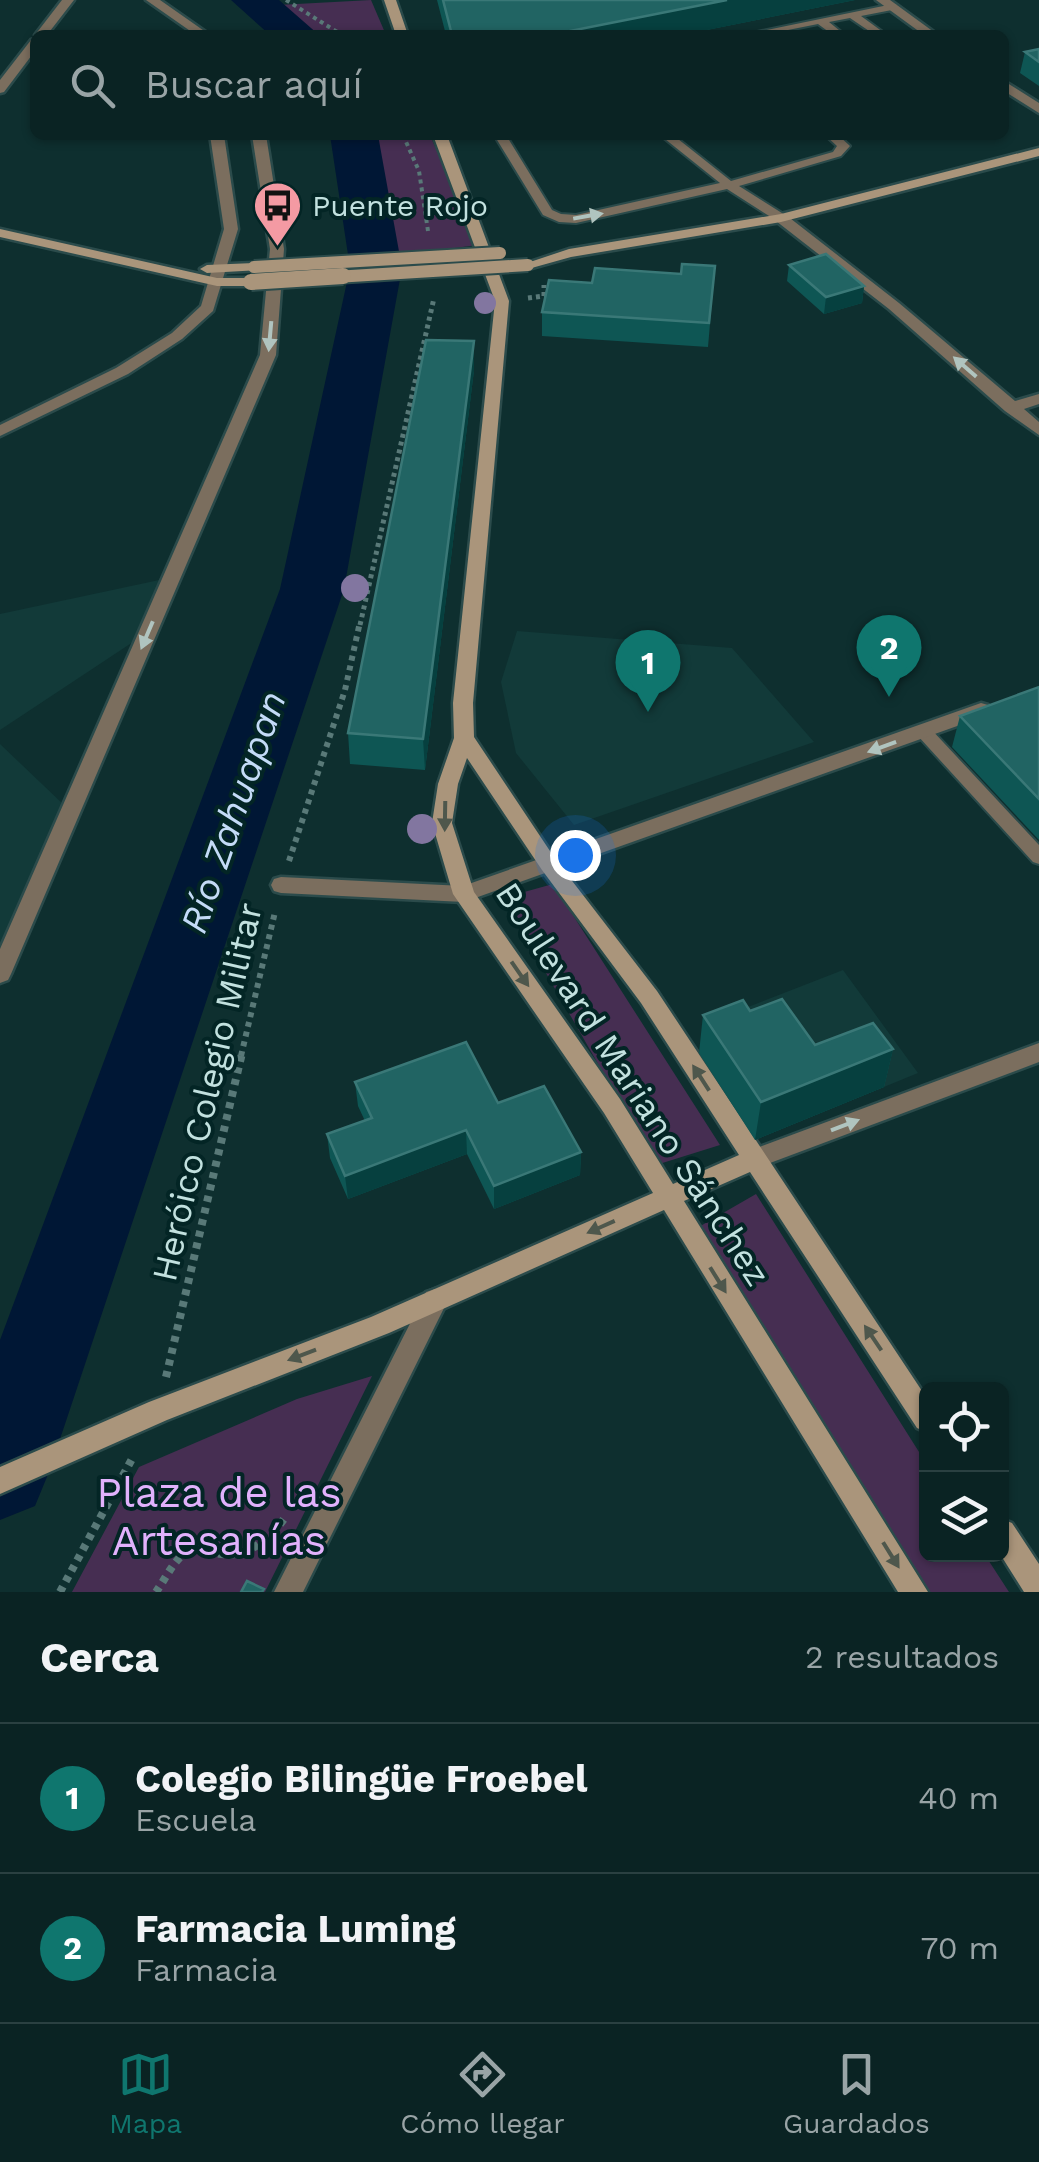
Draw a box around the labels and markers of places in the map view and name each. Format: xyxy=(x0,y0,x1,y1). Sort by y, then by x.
bus stop icon: Puente Rojo xyxy=(251,180,303,248)
place label: Puente Rojo xyxy=(312,188,488,223)
pin: 2 xyxy=(856,614,922,697)
pin: 1 xyxy=(616,630,680,712)

